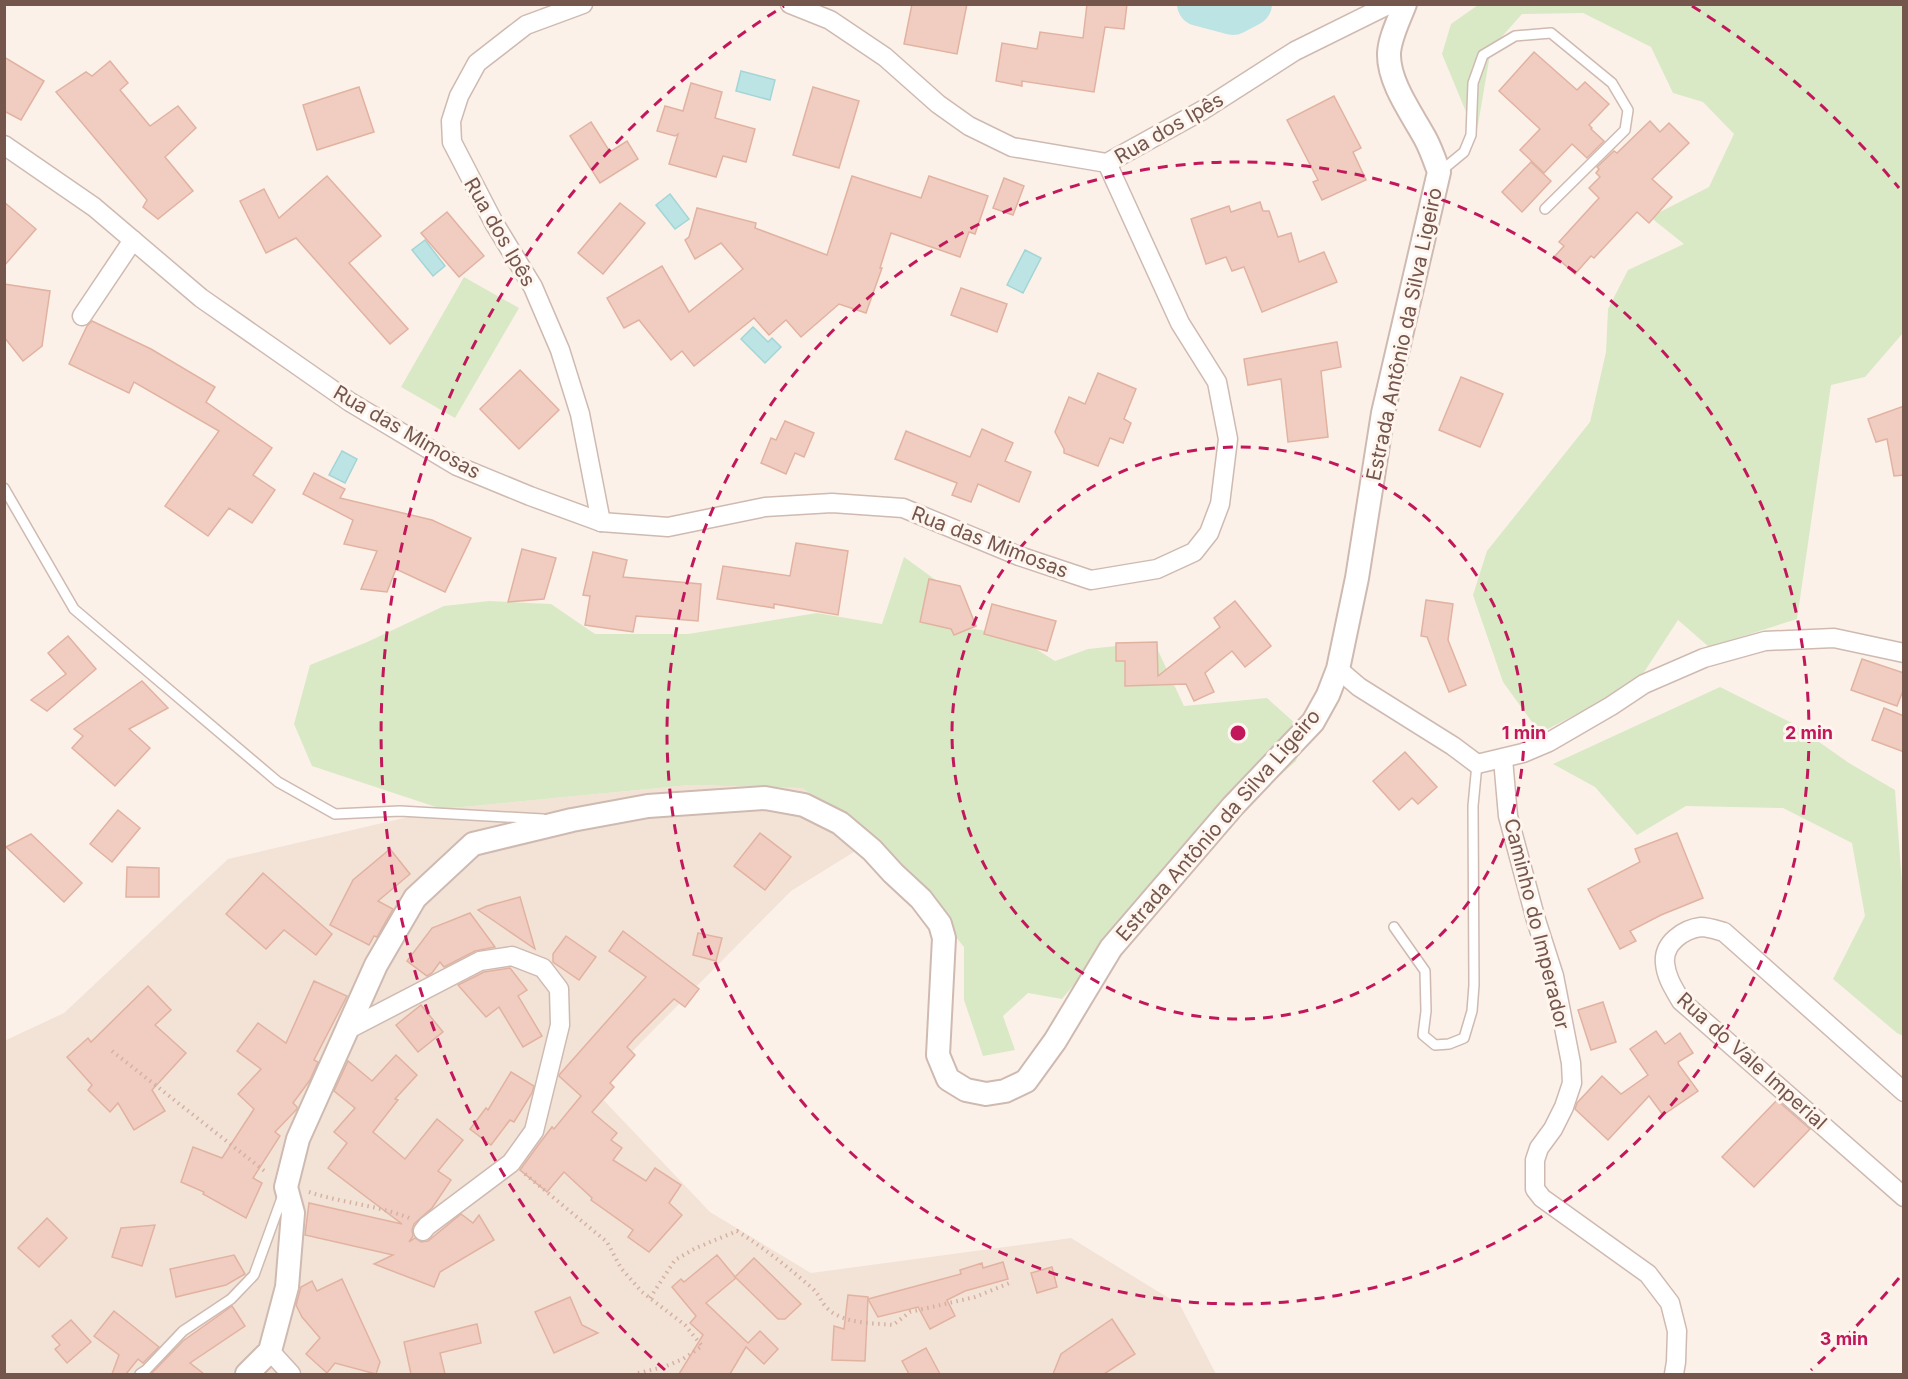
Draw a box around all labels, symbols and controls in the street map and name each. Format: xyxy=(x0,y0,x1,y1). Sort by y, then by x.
street label: Rua dos Ipês xyxy=(1110,87,1228,169)
street label: Rua dos Ipês xyxy=(459,173,541,291)
street label: Estrada Antônio da Silva Ligeiro xyxy=(1361,185,1447,483)
street label: Rua das Mimosas xyxy=(329,380,485,484)
street label: Rua das Mimosas xyxy=(908,501,1072,583)
street label: Estrada Antônio da Silva Ligeiro xyxy=(1111,704,1325,946)
text: 1 min xyxy=(1502,722,1546,743)
text: 2 min xyxy=(1785,722,1833,743)
centre of rings xyxy=(1228,723,1248,743)
street label: Caminho do Imperador xyxy=(1499,816,1575,1032)
street label: Rua do Vale Imperial xyxy=(1672,987,1832,1135)
text: 3 min xyxy=(1820,1328,1868,1349)

